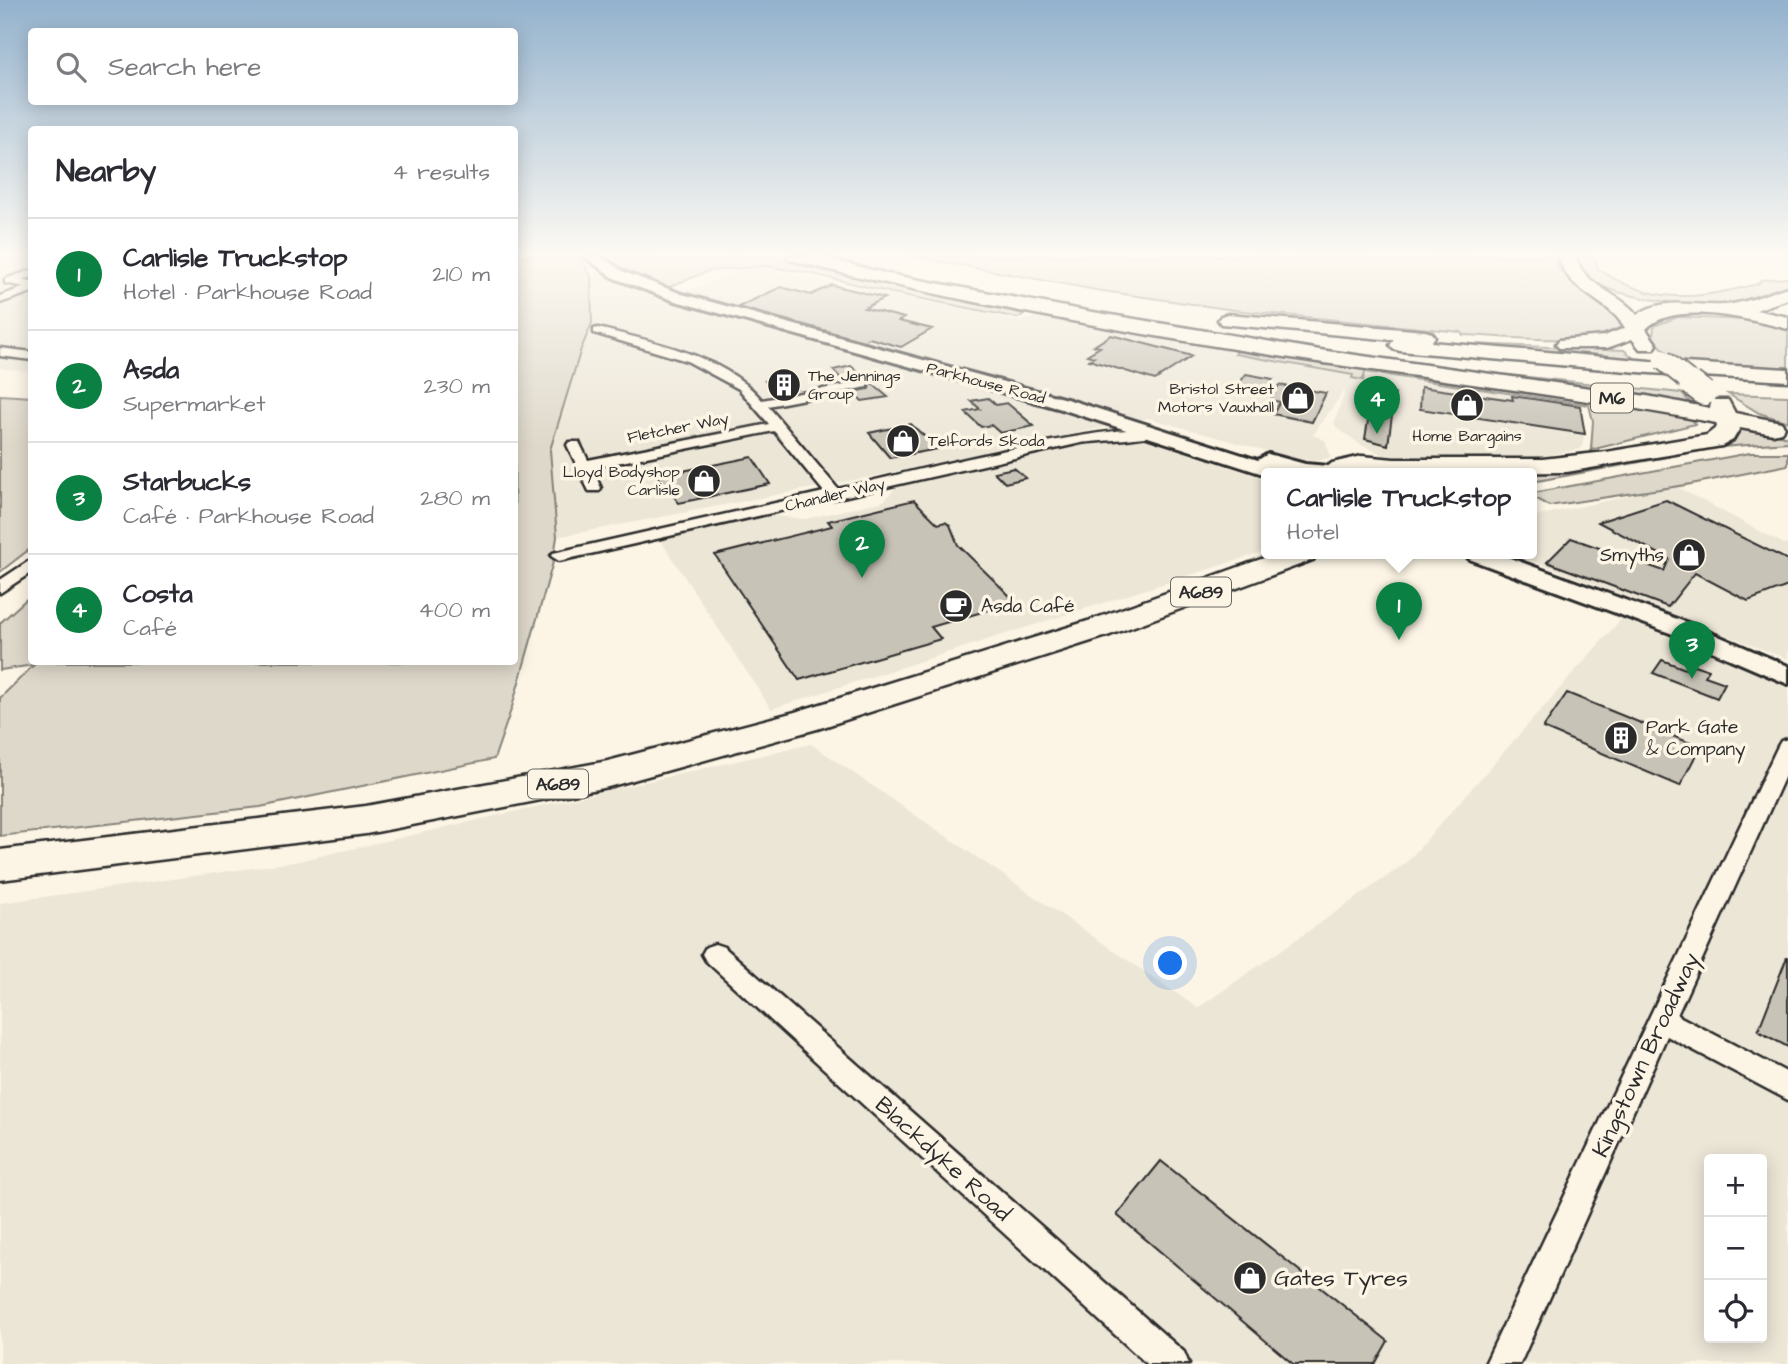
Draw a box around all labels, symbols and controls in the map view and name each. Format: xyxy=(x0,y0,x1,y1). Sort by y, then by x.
search box xyxy=(28,28,518,105)
icon: search xyxy=(52,48,90,86)
text: Search here xyxy=(108,49,261,85)
text: Nearby xyxy=(56,151,156,193)
text: 4 results xyxy=(392,156,490,188)
text: Carlisle Truckstop xyxy=(123,240,347,276)
text: 1 xyxy=(78,258,80,290)
text: 210 m xyxy=(432,258,490,290)
text: Hotel · Parkhouse Road xyxy=(123,276,372,308)
text: Asda xyxy=(123,352,179,388)
street label: Parkhouse Road xyxy=(924,357,1048,409)
place label: The Jennings Group xyxy=(808,365,901,405)
building icon: The Jennings Group xyxy=(765,366,803,404)
text: 2 xyxy=(72,370,86,402)
text: 230 m xyxy=(424,370,490,402)
pin: 4 xyxy=(1354,376,1400,434)
place label: Bristol Street Motors Vauxhall xyxy=(1158,378,1275,418)
shop icon: Bristol Street Motors Vauxhall xyxy=(1279,379,1317,417)
road number: M6 xyxy=(1591,384,1633,412)
shop icon: Home Bargains xyxy=(1448,386,1486,424)
text: Supermarket xyxy=(123,388,266,420)
street label: Fletcher Way xyxy=(626,407,731,450)
shop icon: Telfords Skoda xyxy=(884,422,922,460)
place label: Home Bargains xyxy=(1412,425,1522,448)
place label: Telfords Skoda xyxy=(928,430,1045,452)
place label: Lloyd Bodyshop Carlisle xyxy=(563,461,680,501)
shop icon: Lloyd Bodyshop Carlisle xyxy=(685,462,723,500)
text: Starbucks xyxy=(123,464,251,500)
popup xyxy=(1261,468,1537,559)
street label: Chandler Way xyxy=(783,473,888,518)
text: Carlisle Truckstop xyxy=(1287,480,1511,516)
text: 3 xyxy=(73,482,85,514)
text: 280 m xyxy=(420,482,490,514)
text: Café · Parkhouse Road xyxy=(123,500,374,532)
text: Hotel xyxy=(1287,516,1339,548)
pin: 2 xyxy=(839,520,885,578)
shop icon: Smyths xyxy=(1670,536,1708,574)
place label: Smyths xyxy=(1600,542,1664,570)
text: Costa xyxy=(123,576,193,612)
road number: A689 xyxy=(1171,578,1231,606)
pin: 1 xyxy=(1376,582,1422,640)
cafe icon: Asda Café xyxy=(937,587,975,625)
place label: Asda Café xyxy=(981,593,1074,620)
text: 4 xyxy=(71,594,87,626)
text: 400 m xyxy=(418,594,490,626)
text: Café xyxy=(123,612,177,644)
pin: 3 xyxy=(1669,621,1715,679)
place label: Park Gate & Company xyxy=(1646,714,1746,764)
building icon: Park Gate & Company xyxy=(1602,719,1640,757)
road number: A689 xyxy=(528,770,588,798)
your location xyxy=(1153,946,1187,980)
street label: Kingstown Broadway xyxy=(1585,947,1709,1163)
street label: Blackdyke Road xyxy=(867,1089,1018,1230)
map controls xyxy=(1704,1154,1767,1343)
button: + xyxy=(1704,1154,1767,1217)
button: − xyxy=(1704,1217,1767,1280)
shop icon: Gates Tyres xyxy=(1231,1259,1269,1297)
place label: Gates Tyres xyxy=(1274,1262,1408,1295)
button: locate xyxy=(1704,1280,1767,1343)

